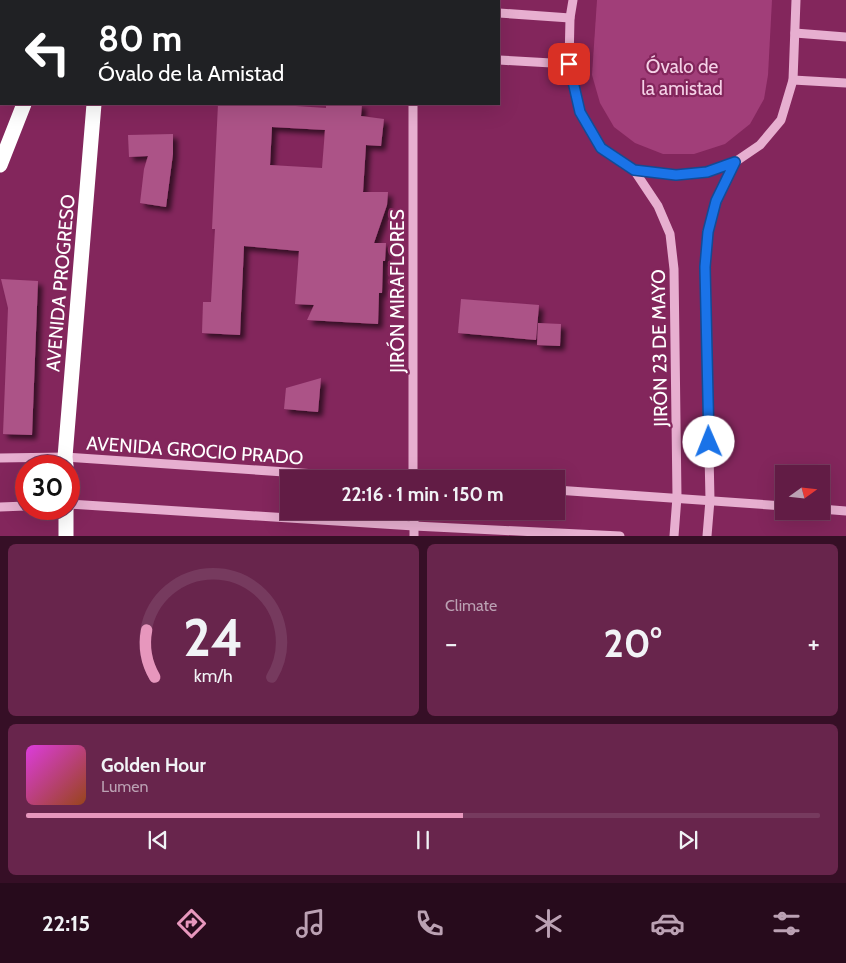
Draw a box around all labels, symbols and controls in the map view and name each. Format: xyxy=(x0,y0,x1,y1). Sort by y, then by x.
text: 80 m xyxy=(98,17,182,60)
icon: left xyxy=(15,20,80,85)
pin xyxy=(548,43,590,85)
icon: arrive xyxy=(555,50,583,78)
park label: Óvalo de la amistad xyxy=(641,54,723,100)
text: Óvalo de la Amistad xyxy=(98,60,284,87)
street label: AVENIDA PROGRESO xyxy=(41,193,80,373)
street label: JIRÓN MIRAFLORES xyxy=(385,209,409,374)
street label: JIRÓN 23 DE MAYO xyxy=(646,269,672,428)
position arrow xyxy=(682,415,734,467)
street label: AVENIDA GROCIO PRADO xyxy=(86,431,304,470)
speed limit sign: 30 xyxy=(15,455,80,520)
north arrow xyxy=(775,465,830,520)
map controls xyxy=(775,465,830,520)
text: 22:16 · 1 min · 150 m xyxy=(341,483,504,506)
text: Climate xyxy=(445,596,497,615)
text: 24 xyxy=(184,606,243,669)
text: 20° xyxy=(604,620,661,667)
text: − xyxy=(445,626,457,660)
text: + xyxy=(808,626,820,660)
text: km/h xyxy=(194,665,233,686)
text: Golden Hour xyxy=(101,754,206,777)
text: Lumen xyxy=(101,777,148,796)
icon: previous xyxy=(144,826,172,854)
icon: pause xyxy=(409,826,437,854)
icon: next xyxy=(674,826,702,854)
icon: directions xyxy=(174,906,209,941)
icon: music xyxy=(293,906,328,941)
icon: phone xyxy=(412,906,447,941)
icon: climate xyxy=(531,906,566,941)
icon: car xyxy=(650,906,685,941)
icon: filters xyxy=(769,906,804,941)
text: 22:15 xyxy=(42,910,90,937)

